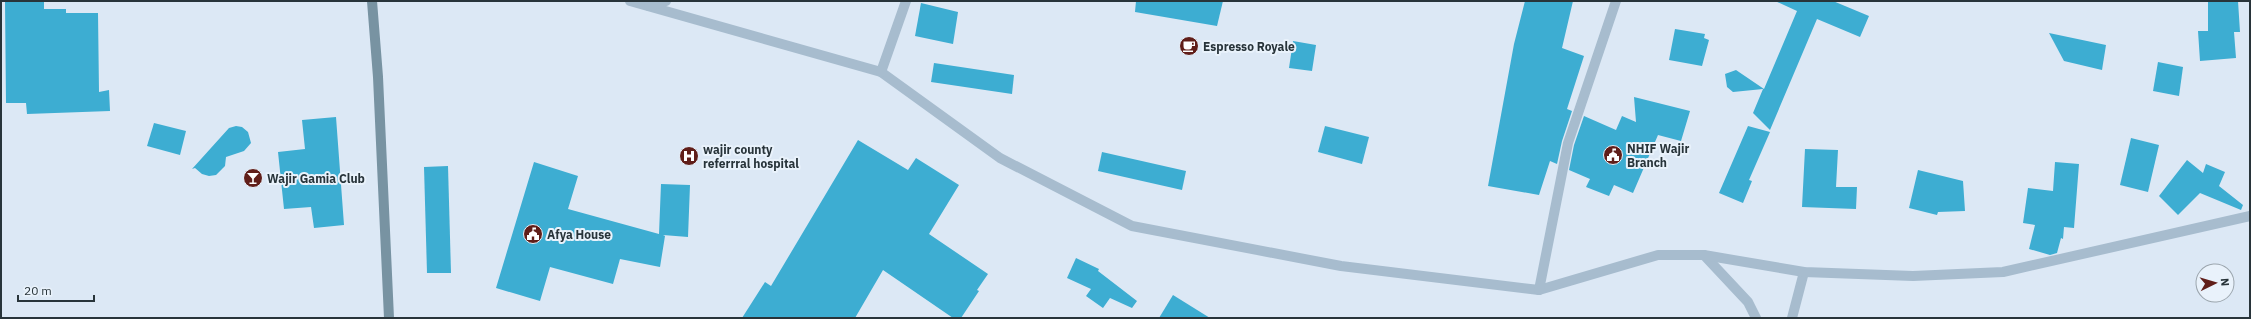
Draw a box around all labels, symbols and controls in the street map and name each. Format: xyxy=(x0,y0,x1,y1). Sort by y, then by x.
cafe icon: Espresso Royale xyxy=(1178,35,1200,57)
place label: Espresso Royale xyxy=(1203,39,1295,54)
place label: NHIF Wajir Branch xyxy=(1627,141,1689,170)
place label: wajir county referrral hospital xyxy=(703,142,799,171)
public building icon: NHIF Wajir Branch xyxy=(1602,144,1624,166)
hospital icon: wajir county referrral hospital xyxy=(678,145,700,167)
bar icon: Wajir Gamia Club xyxy=(242,167,264,189)
place label: Wajir Gamia Club xyxy=(267,171,365,186)
public building icon: Afya House xyxy=(522,223,544,245)
place label: Afya House xyxy=(547,227,611,242)
north arrow xyxy=(2195,263,2235,303)
scale bar xyxy=(18,277,94,303)
text: N xyxy=(2218,278,2232,287)
text: 20 m xyxy=(24,283,52,298)

